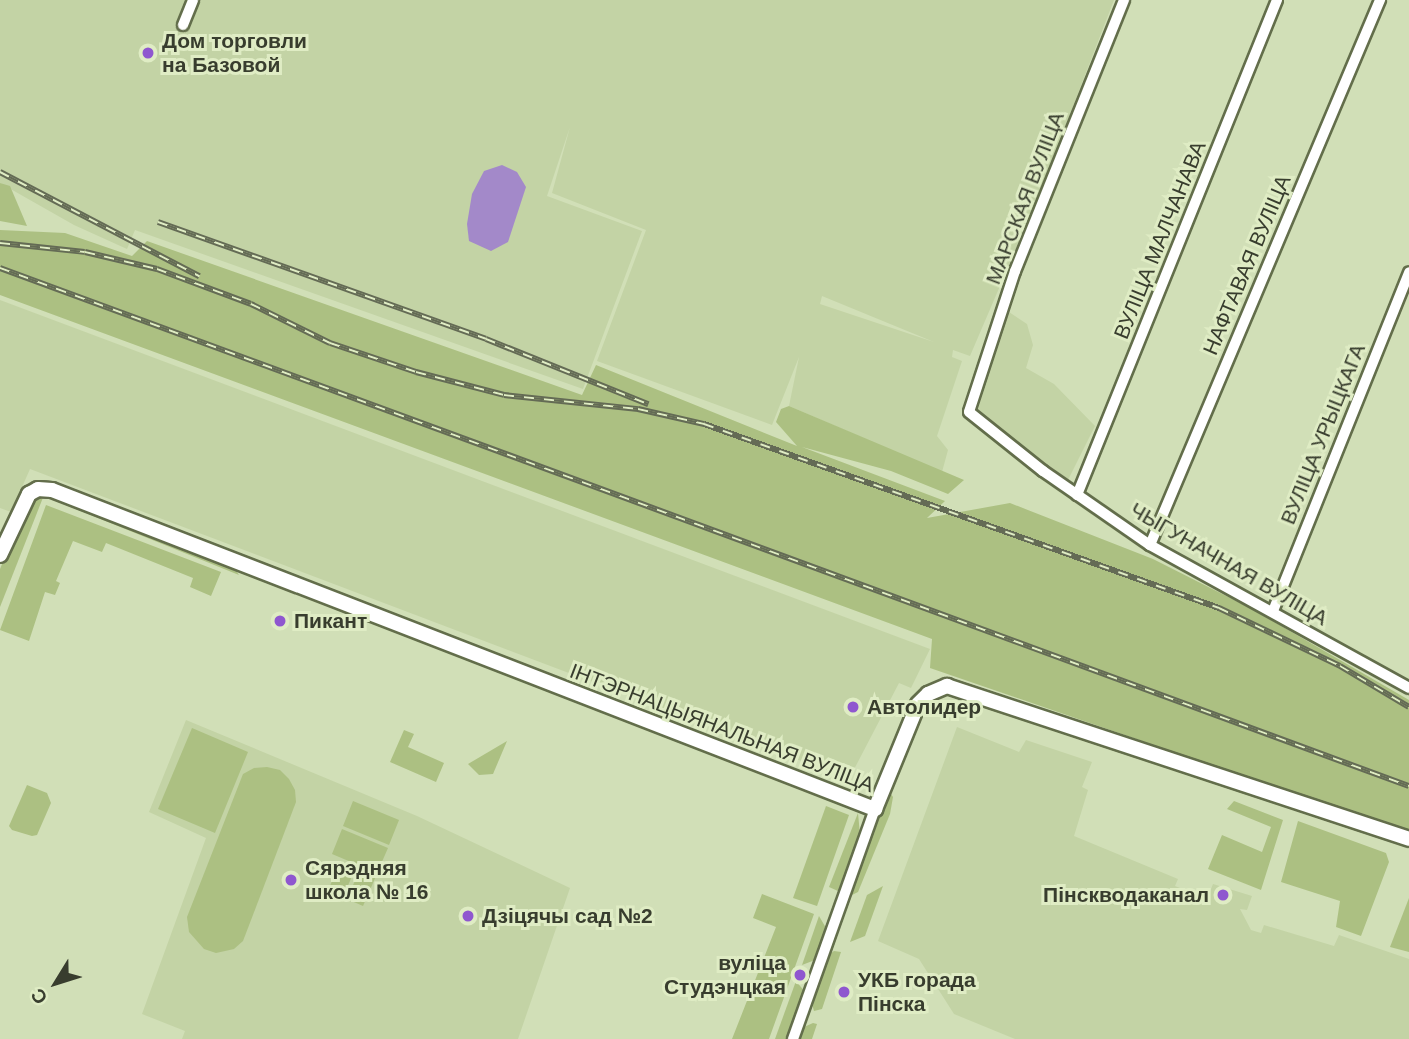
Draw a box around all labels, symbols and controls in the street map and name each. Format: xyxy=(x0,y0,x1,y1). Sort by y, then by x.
place label: Дом торговли на Базовой xyxy=(162,28,307,78)
marker: Дом торговли на Базовой xyxy=(140,45,156,61)
street label: МАРСКАЯ ВУЛІЦА xyxy=(980,108,1070,288)
street label: ВУЛІЦА МАЛЧАНАВА xyxy=(1109,137,1211,343)
street label: НАФТАВАЯ ВУЛІЦА xyxy=(1198,171,1296,359)
street label: ВУЛІЦА УРЫЦКАГА xyxy=(1275,340,1371,528)
street label: ЧЫГУНАЧНАЯ ВУЛІЦА xyxy=(1126,497,1332,631)
place label: Пикант xyxy=(294,608,367,634)
marker: Пикант xyxy=(272,613,288,629)
street label: ІНТЭРНАЦЫЯНАЛЬНАЯ ВУЛІЦА xyxy=(566,658,878,798)
place label: Автолидер xyxy=(867,694,981,720)
marker: Автолидер xyxy=(845,699,861,715)
place label: Сярэдняя школа № 16 xyxy=(305,855,428,905)
marker: Сярэдняя школа № 16 xyxy=(283,872,299,888)
place label: Пінскводаканал xyxy=(1043,882,1209,908)
marker: Пінскводаканал xyxy=(1215,887,1231,903)
place label: Дзіцячы сад №2 xyxy=(482,903,653,929)
marker: Дзіцячы сад №2 xyxy=(460,908,476,924)
north arrow xyxy=(21,948,91,1018)
place label: вуліца Студэнцкая xyxy=(664,950,786,1000)
marker: вуліца Студэнцкая xyxy=(792,967,808,983)
place label: УКБ горада Пінска xyxy=(858,967,976,1017)
text: С xyxy=(27,984,52,1008)
marker: УКБ горада Пінска xyxy=(836,984,852,1000)

